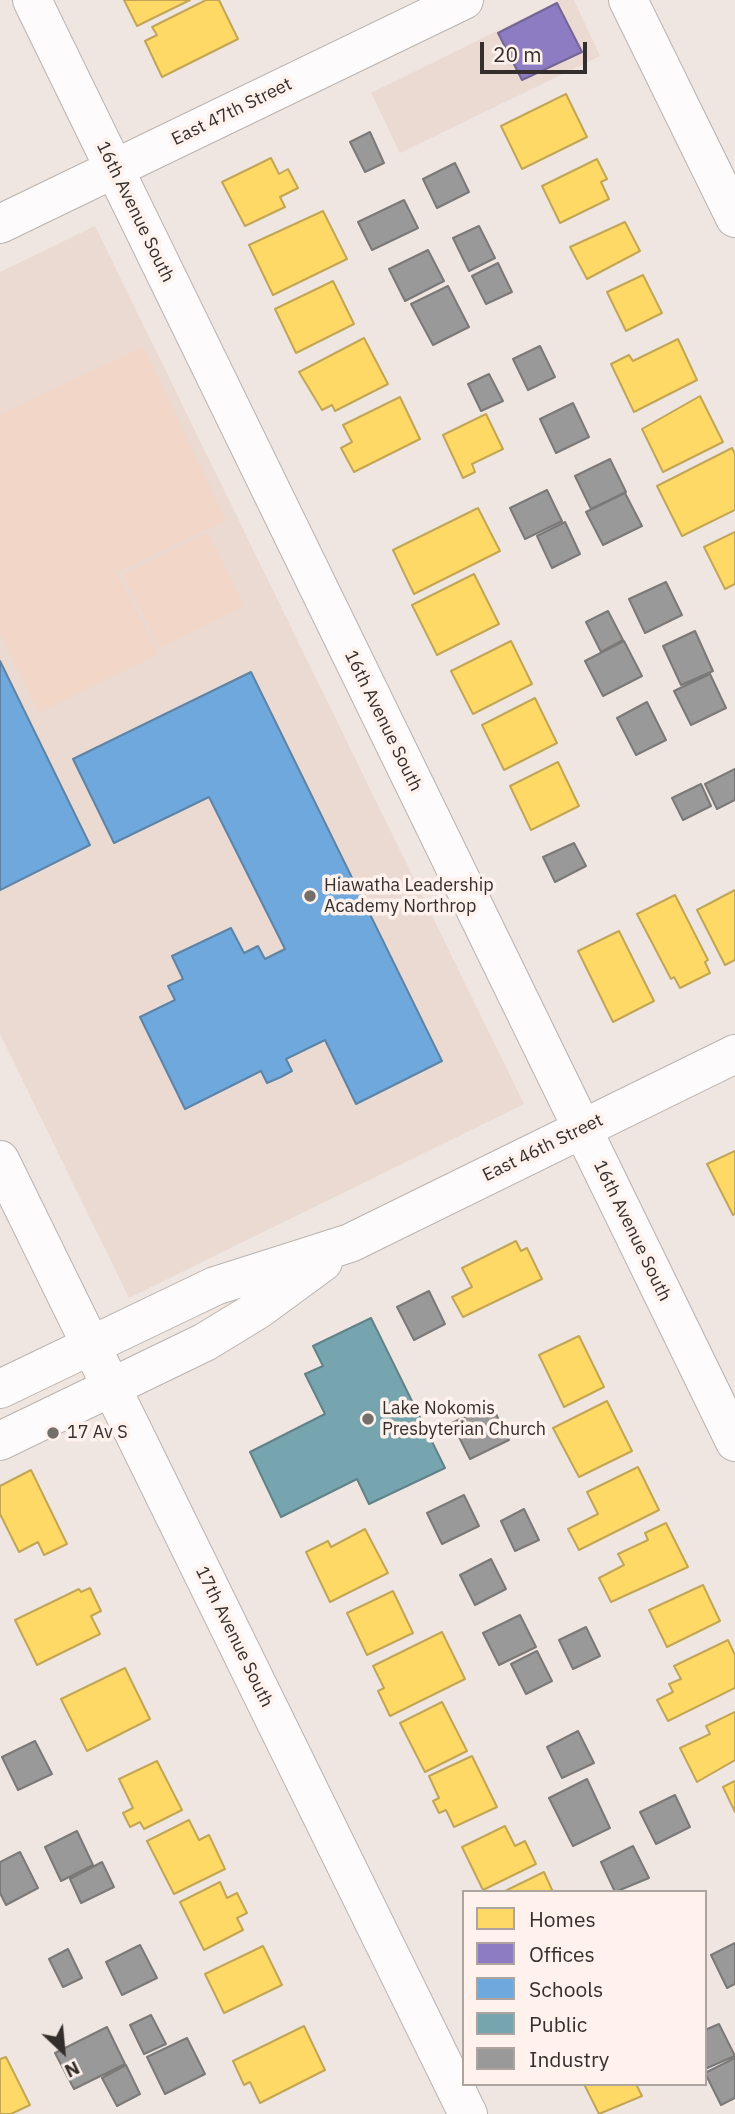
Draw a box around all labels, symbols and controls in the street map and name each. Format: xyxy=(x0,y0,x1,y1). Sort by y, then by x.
scale bar xyxy=(483,28,590,72)
text: 20 m xyxy=(493,40,542,68)
street label: East 47th Street xyxy=(168,74,296,150)
street label: 16th Avenue South xyxy=(92,138,178,286)
street label: 16th Avenue South xyxy=(340,647,426,795)
place label: Hiawatha Leadership Academy Northrop xyxy=(324,875,494,917)
marker: Hiawatha Leadership Academy Northrop xyxy=(302,888,318,904)
street label: East 46th Street xyxy=(479,1110,607,1186)
street label: 16th Avenue South xyxy=(589,1157,675,1305)
place label: Lake Nokomis Presbyterian Church xyxy=(382,1398,546,1440)
marker: Lake Nokomis Presbyterian Church xyxy=(360,1411,376,1427)
place label: 17 Av S xyxy=(67,1422,128,1444)
marker: 17 Av S xyxy=(45,1425,61,1441)
street label: 17th Avenue South xyxy=(191,1563,277,1711)
legend xyxy=(462,1890,707,2086)
text: Homes xyxy=(529,1905,596,1933)
text: Offices xyxy=(529,1940,595,1968)
text: Schools xyxy=(529,1975,603,2003)
text: Public xyxy=(529,2010,587,2038)
north arrow xyxy=(28,2016,98,2086)
text: Industry xyxy=(529,2045,609,2073)
text: N xyxy=(61,2056,84,2084)

